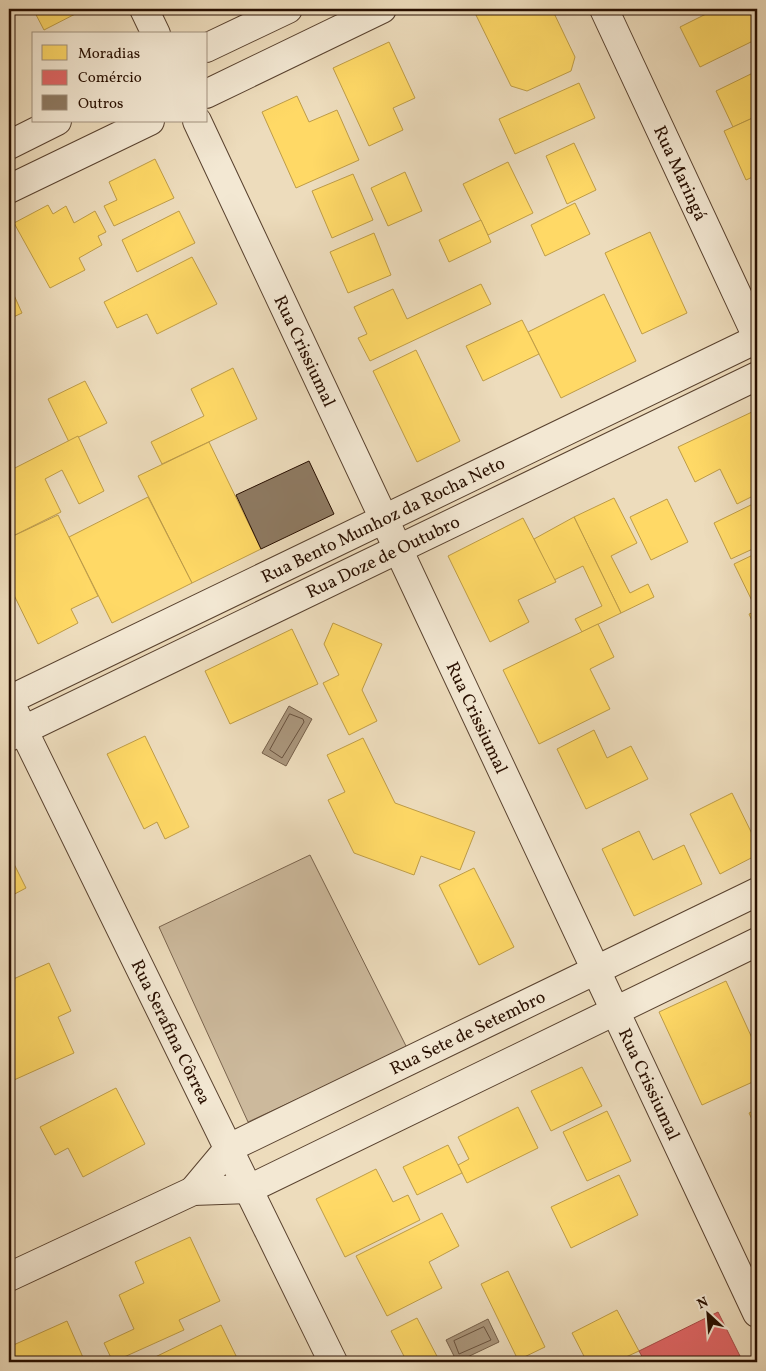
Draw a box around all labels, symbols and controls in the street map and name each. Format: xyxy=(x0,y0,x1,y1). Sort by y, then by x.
legend xyxy=(32,32,208,122)
text: Moradias xyxy=(78,44,140,65)
text: Comércio xyxy=(78,68,142,89)
text: Outros xyxy=(78,94,123,115)
street label: Rua Maringá xyxy=(646,122,712,226)
street label: Rua Crissiumal xyxy=(267,291,341,412)
street label: Rua Bento Munhoz da Rocha Neto xyxy=(257,451,510,590)
street label: Rua Doze de Outubro xyxy=(302,510,465,606)
street label: Rua Crissiumal xyxy=(439,658,513,778)
street label: Rua Serafina Côrrea xyxy=(124,956,216,1109)
street label: Rua Sete de Setembro xyxy=(386,985,550,1082)
street label: Rua Crissiumal xyxy=(611,1025,685,1145)
north arrow xyxy=(684,1288,734,1338)
text: N xyxy=(694,1293,712,1314)

